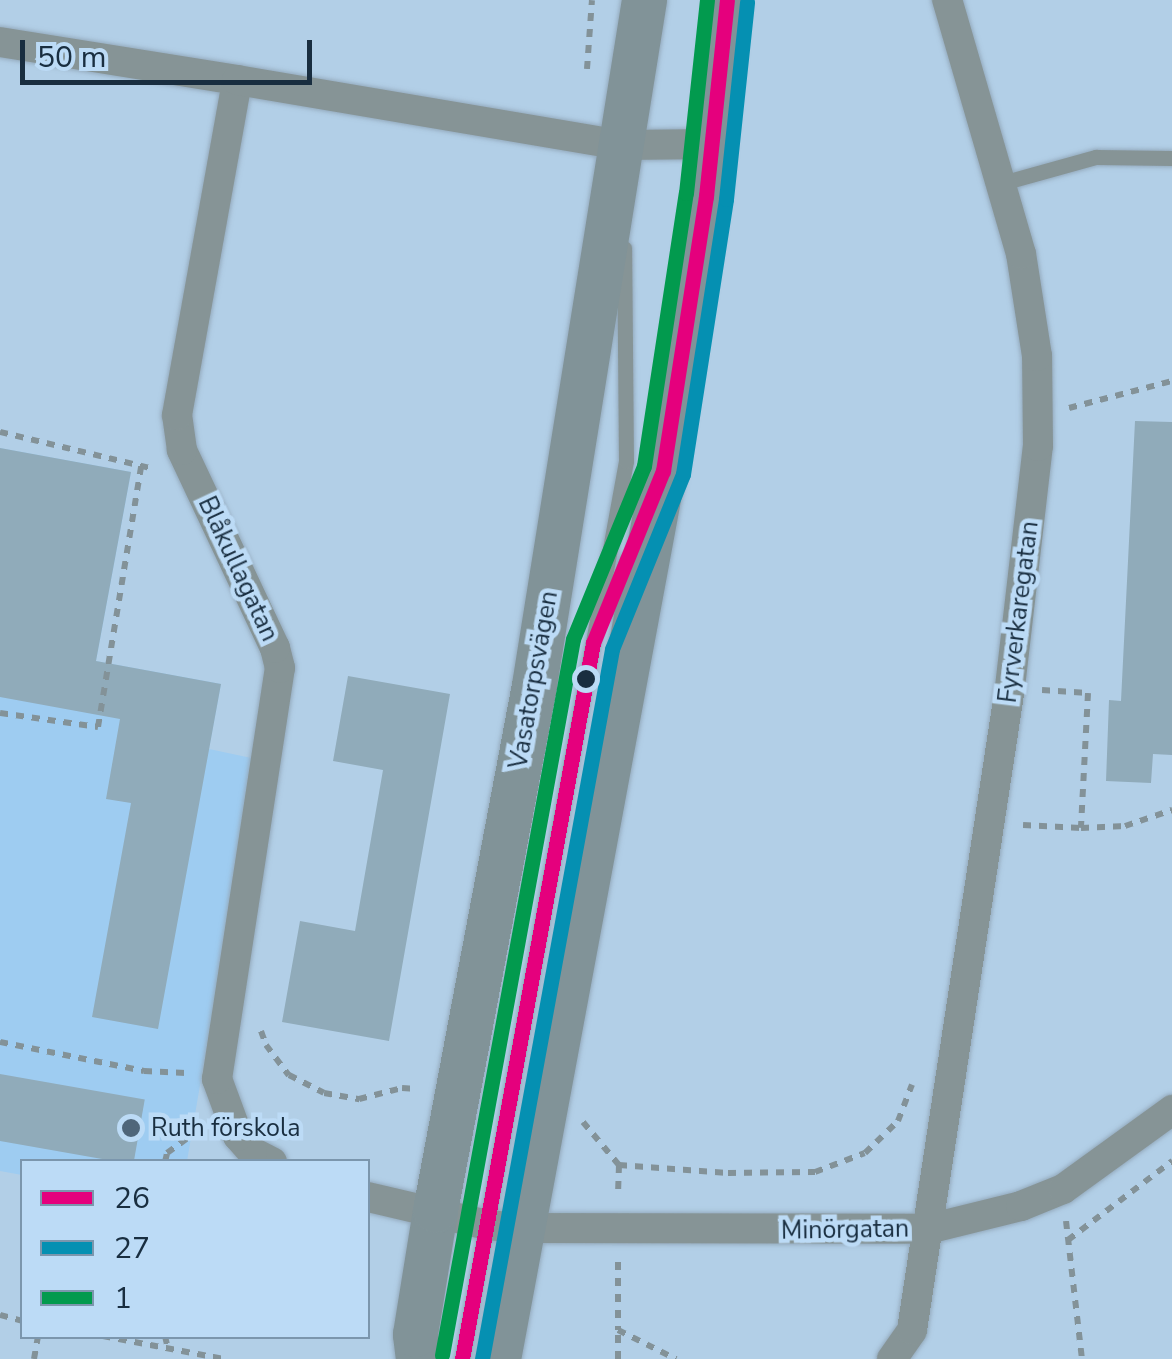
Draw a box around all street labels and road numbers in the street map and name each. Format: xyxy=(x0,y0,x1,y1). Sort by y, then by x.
street label: Blåkullagatan xyxy=(191,492,285,646)
street label: Fyrverkaregatan xyxy=(993,519,1045,705)
street label: Vasatorpsvägen xyxy=(504,589,564,771)
street label: Minörgatan xyxy=(781,1214,909,1246)

